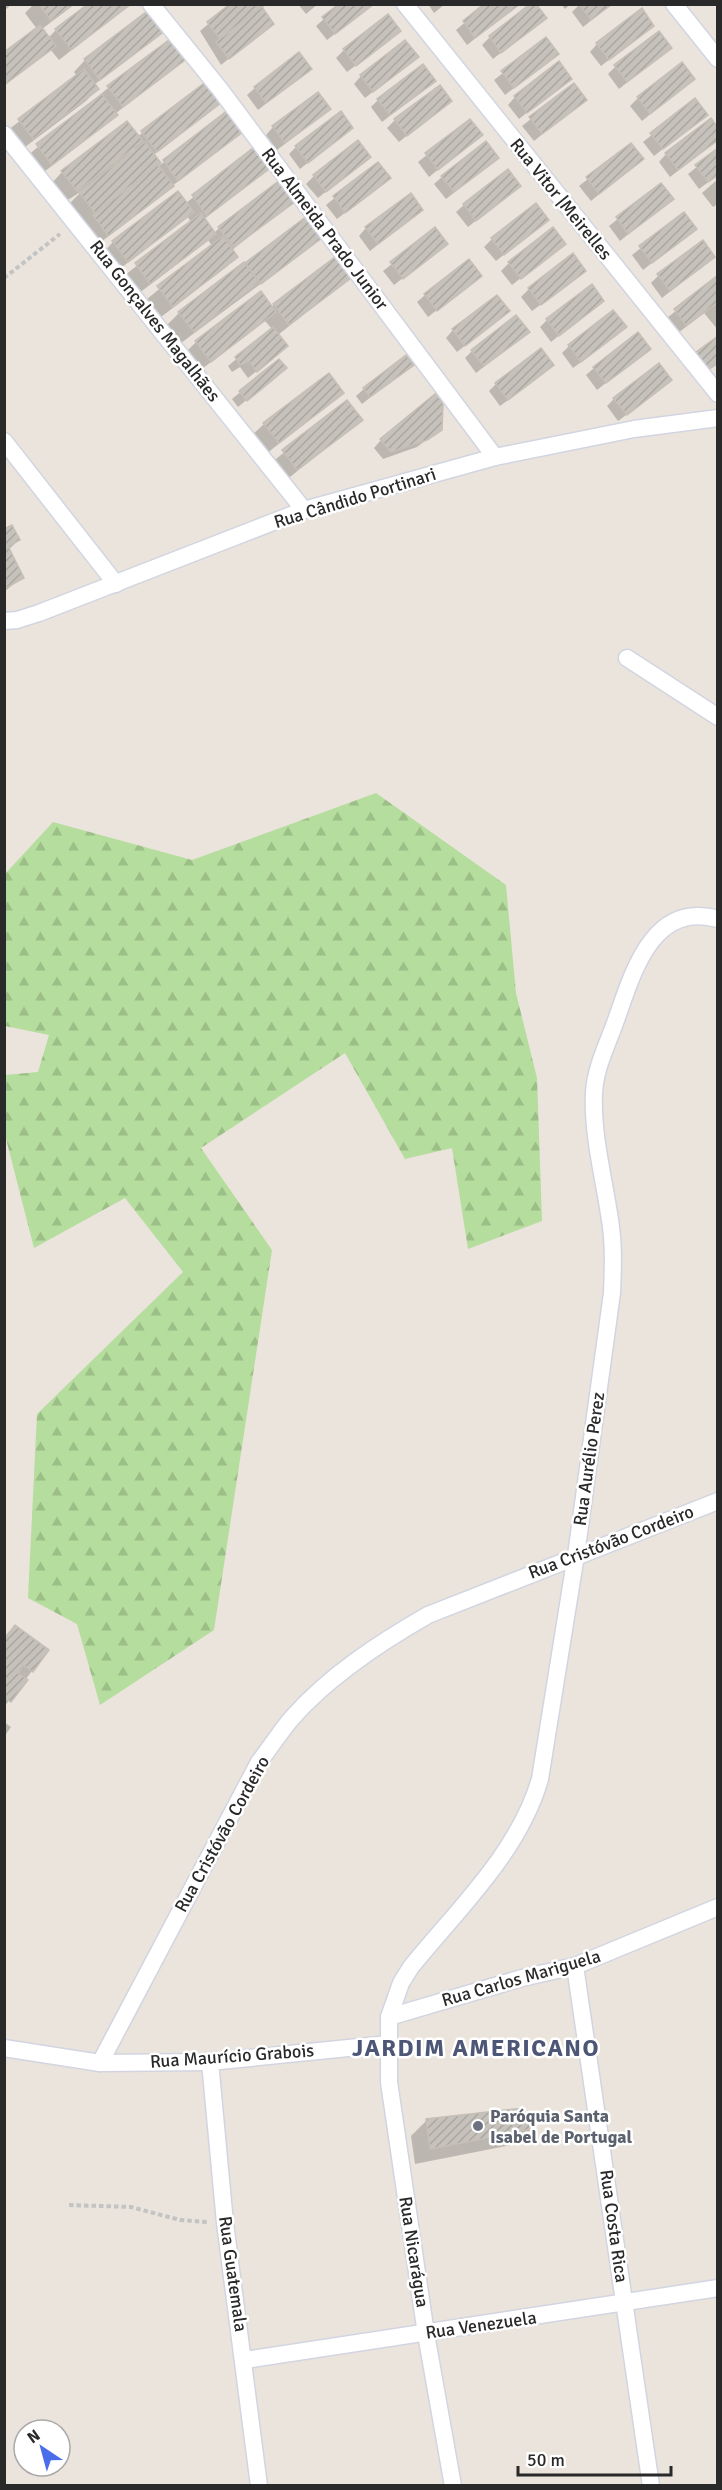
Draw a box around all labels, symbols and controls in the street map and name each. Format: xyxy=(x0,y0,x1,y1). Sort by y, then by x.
street label: Rua Vitor |Meirelles xyxy=(505,134,617,264)
street label: Rua Almeida Prado Junior xyxy=(257,144,393,315)
street label: Rua Gonçalves Magalhães xyxy=(85,236,225,406)
street label: Rua Cândido Portinari xyxy=(271,463,439,533)
street label: Rua Aurélio Perez xyxy=(569,1391,609,1527)
street label: Rua Cristóvão Cordeiro xyxy=(525,1500,697,1584)
street label: Rua Cristóvão Cordeiro xyxy=(170,1752,274,1916)
street label: Rua Carlos Mariguela xyxy=(439,1945,603,2011)
district label: JARDIM AMERICANO xyxy=(352,2033,600,2063)
street label: Rua Maurício Grabois xyxy=(149,2039,315,2073)
place label: Paróquia Santa Isabel de Portugal xyxy=(490,2105,633,2148)
marker: Paróquia Santa Isabel de Portugal xyxy=(471,2119,485,2133)
street label: Rua Costa Rica xyxy=(595,2168,633,2284)
street label: Rua Nicarágua xyxy=(394,2195,434,2309)
street label: Rua Guatemala xyxy=(214,2215,252,2333)
street label: Rua Venezuela xyxy=(424,2306,538,2344)
north arrow xyxy=(12,2418,72,2478)
text: N xyxy=(23,2425,44,2448)
scale bar xyxy=(518,2439,671,2477)
text: 50 m xyxy=(527,2449,565,2471)

